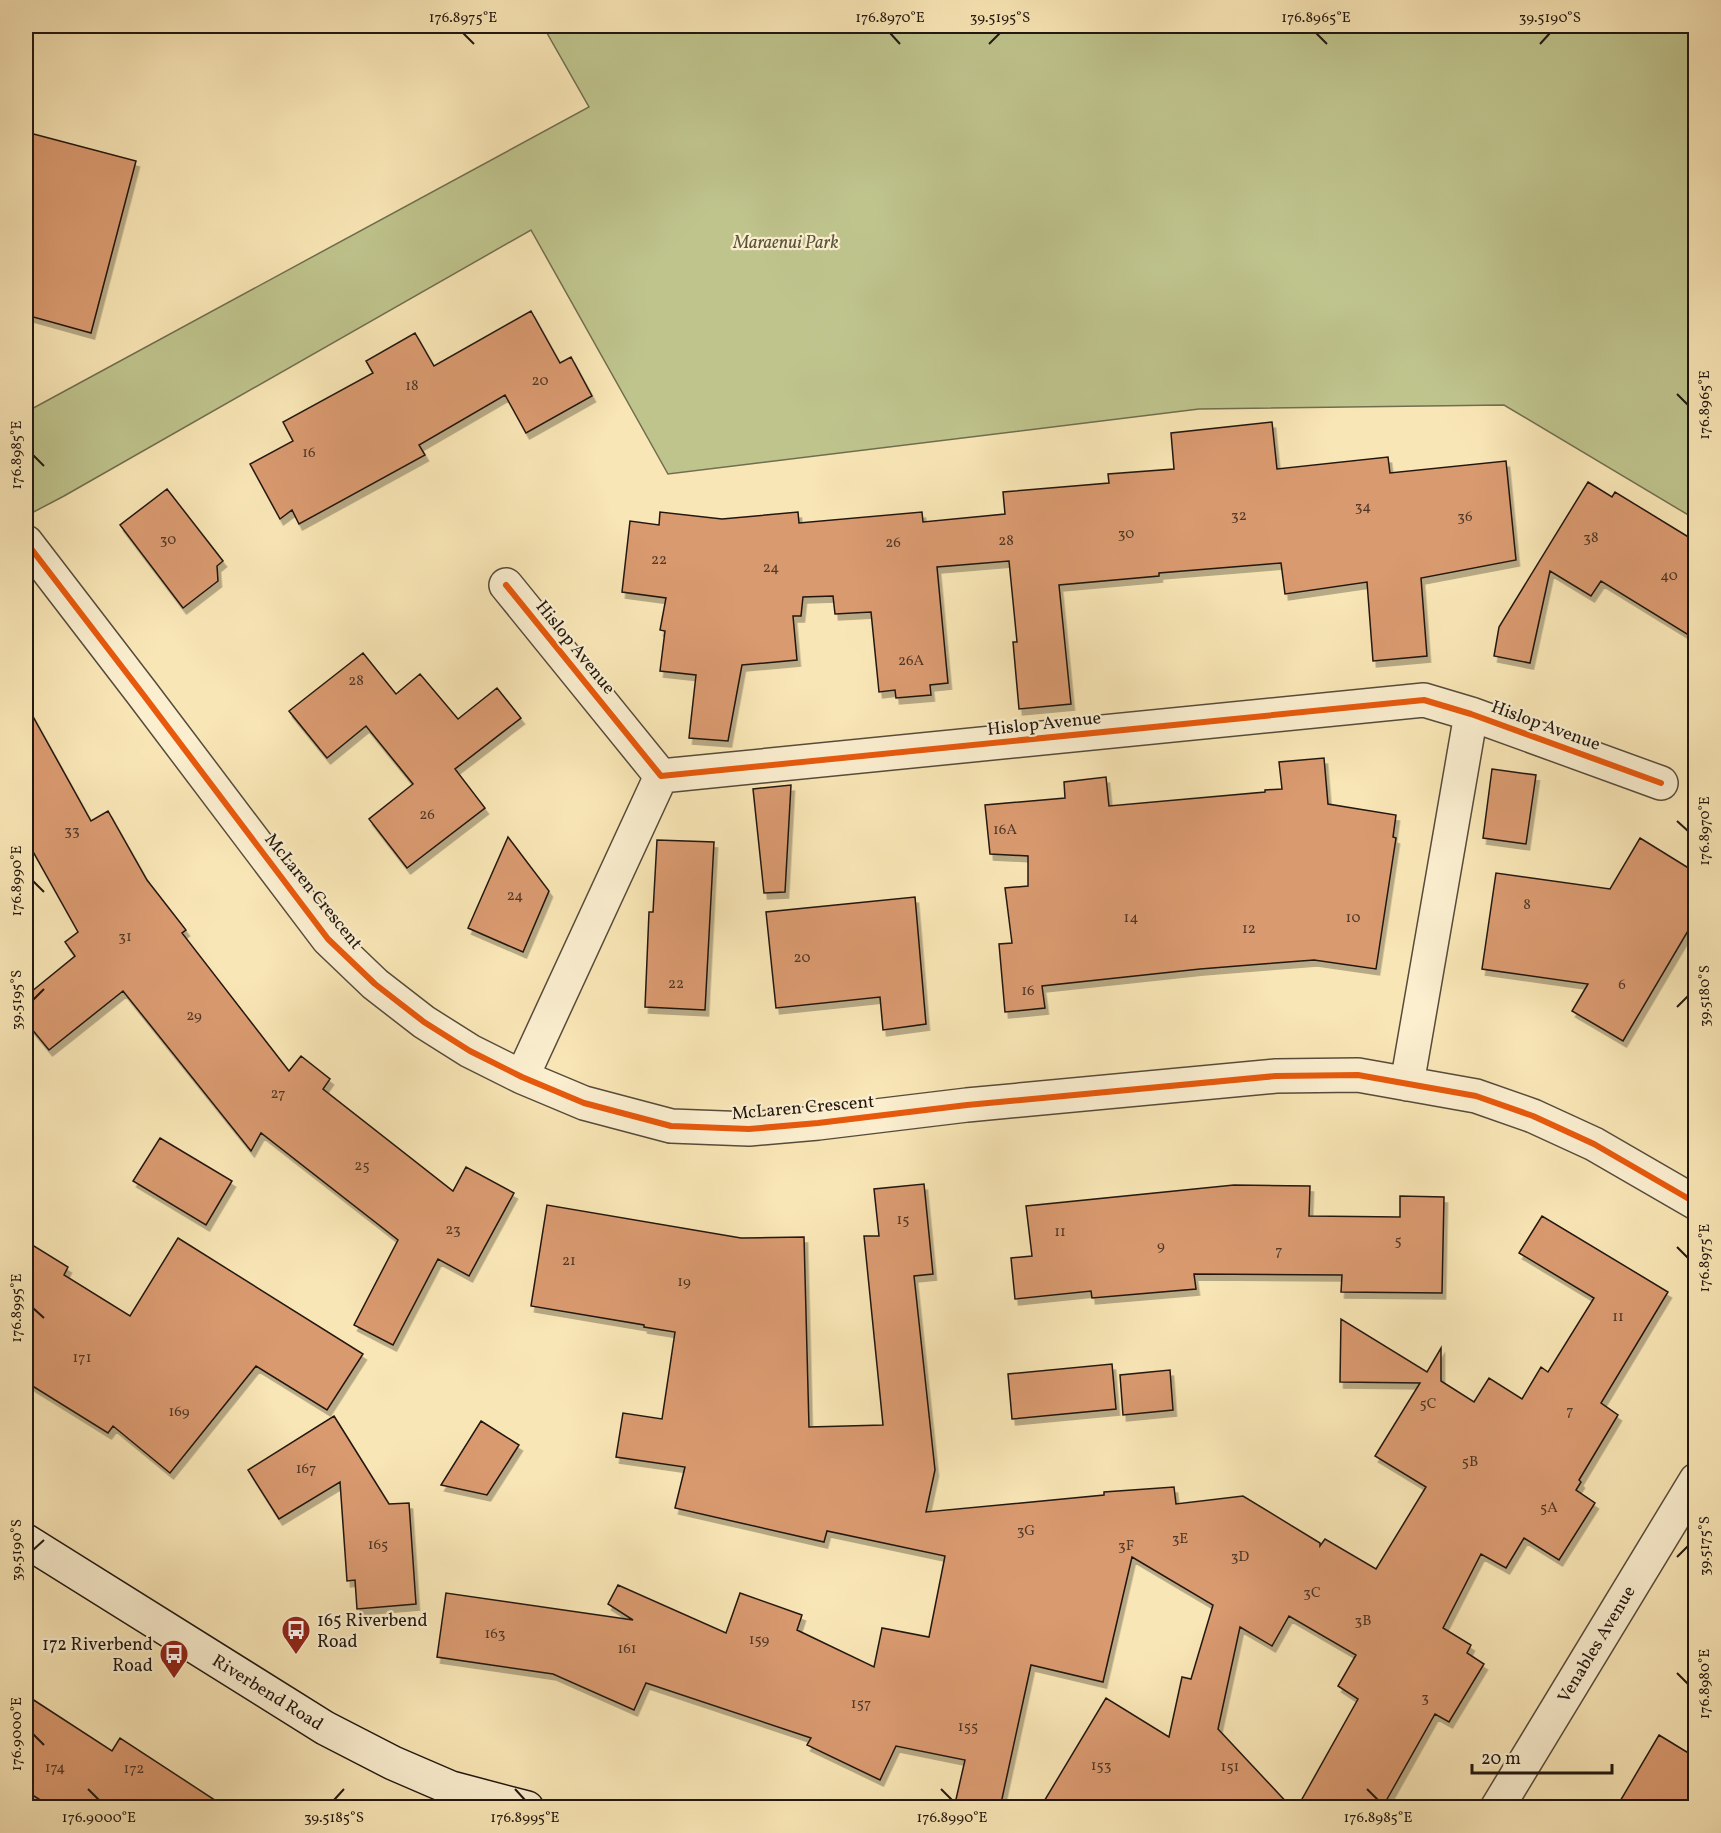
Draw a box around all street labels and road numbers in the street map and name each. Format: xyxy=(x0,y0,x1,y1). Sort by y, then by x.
street label: Hislop Avenue xyxy=(529,596,621,700)
street label: Hislop Avenue xyxy=(1487,695,1604,758)
street label: Hislop Avenue xyxy=(986,706,1102,743)
street label: McLaren Crescent xyxy=(258,828,368,955)
street label: McLaren Crescent xyxy=(731,1090,875,1127)
street label: Venables Avenue xyxy=(1552,1581,1642,1708)
street label: Riverbend Road xyxy=(207,1649,328,1737)

